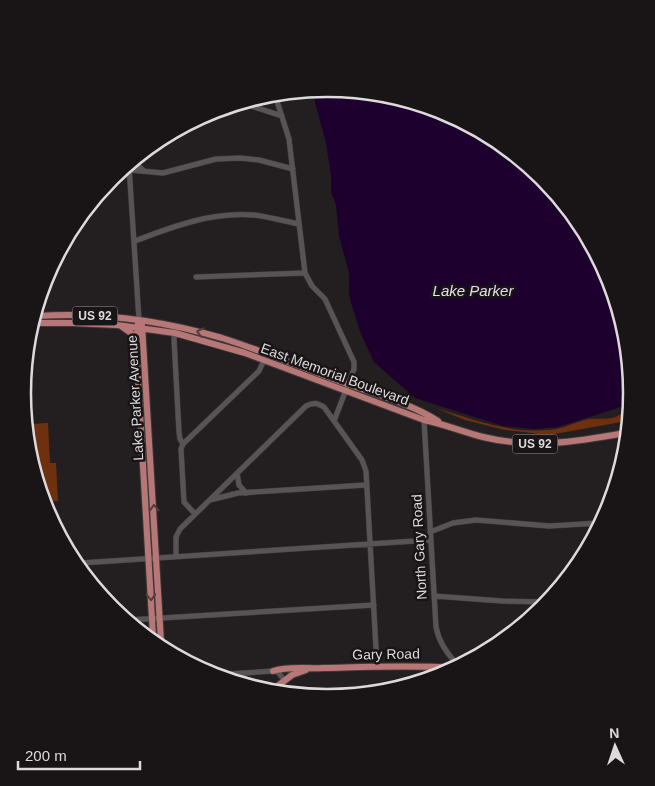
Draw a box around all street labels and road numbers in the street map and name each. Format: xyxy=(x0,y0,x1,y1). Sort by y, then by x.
road number: US 92 xyxy=(72,306,118,326)
street label: Lake Parker Avenue xyxy=(124,335,146,461)
street label: East Memorial Boulevard xyxy=(259,340,411,408)
road number: US 92 xyxy=(512,434,558,454)
street label: North Gary Road xyxy=(408,494,430,600)
street label: Gary Road xyxy=(352,645,420,663)

